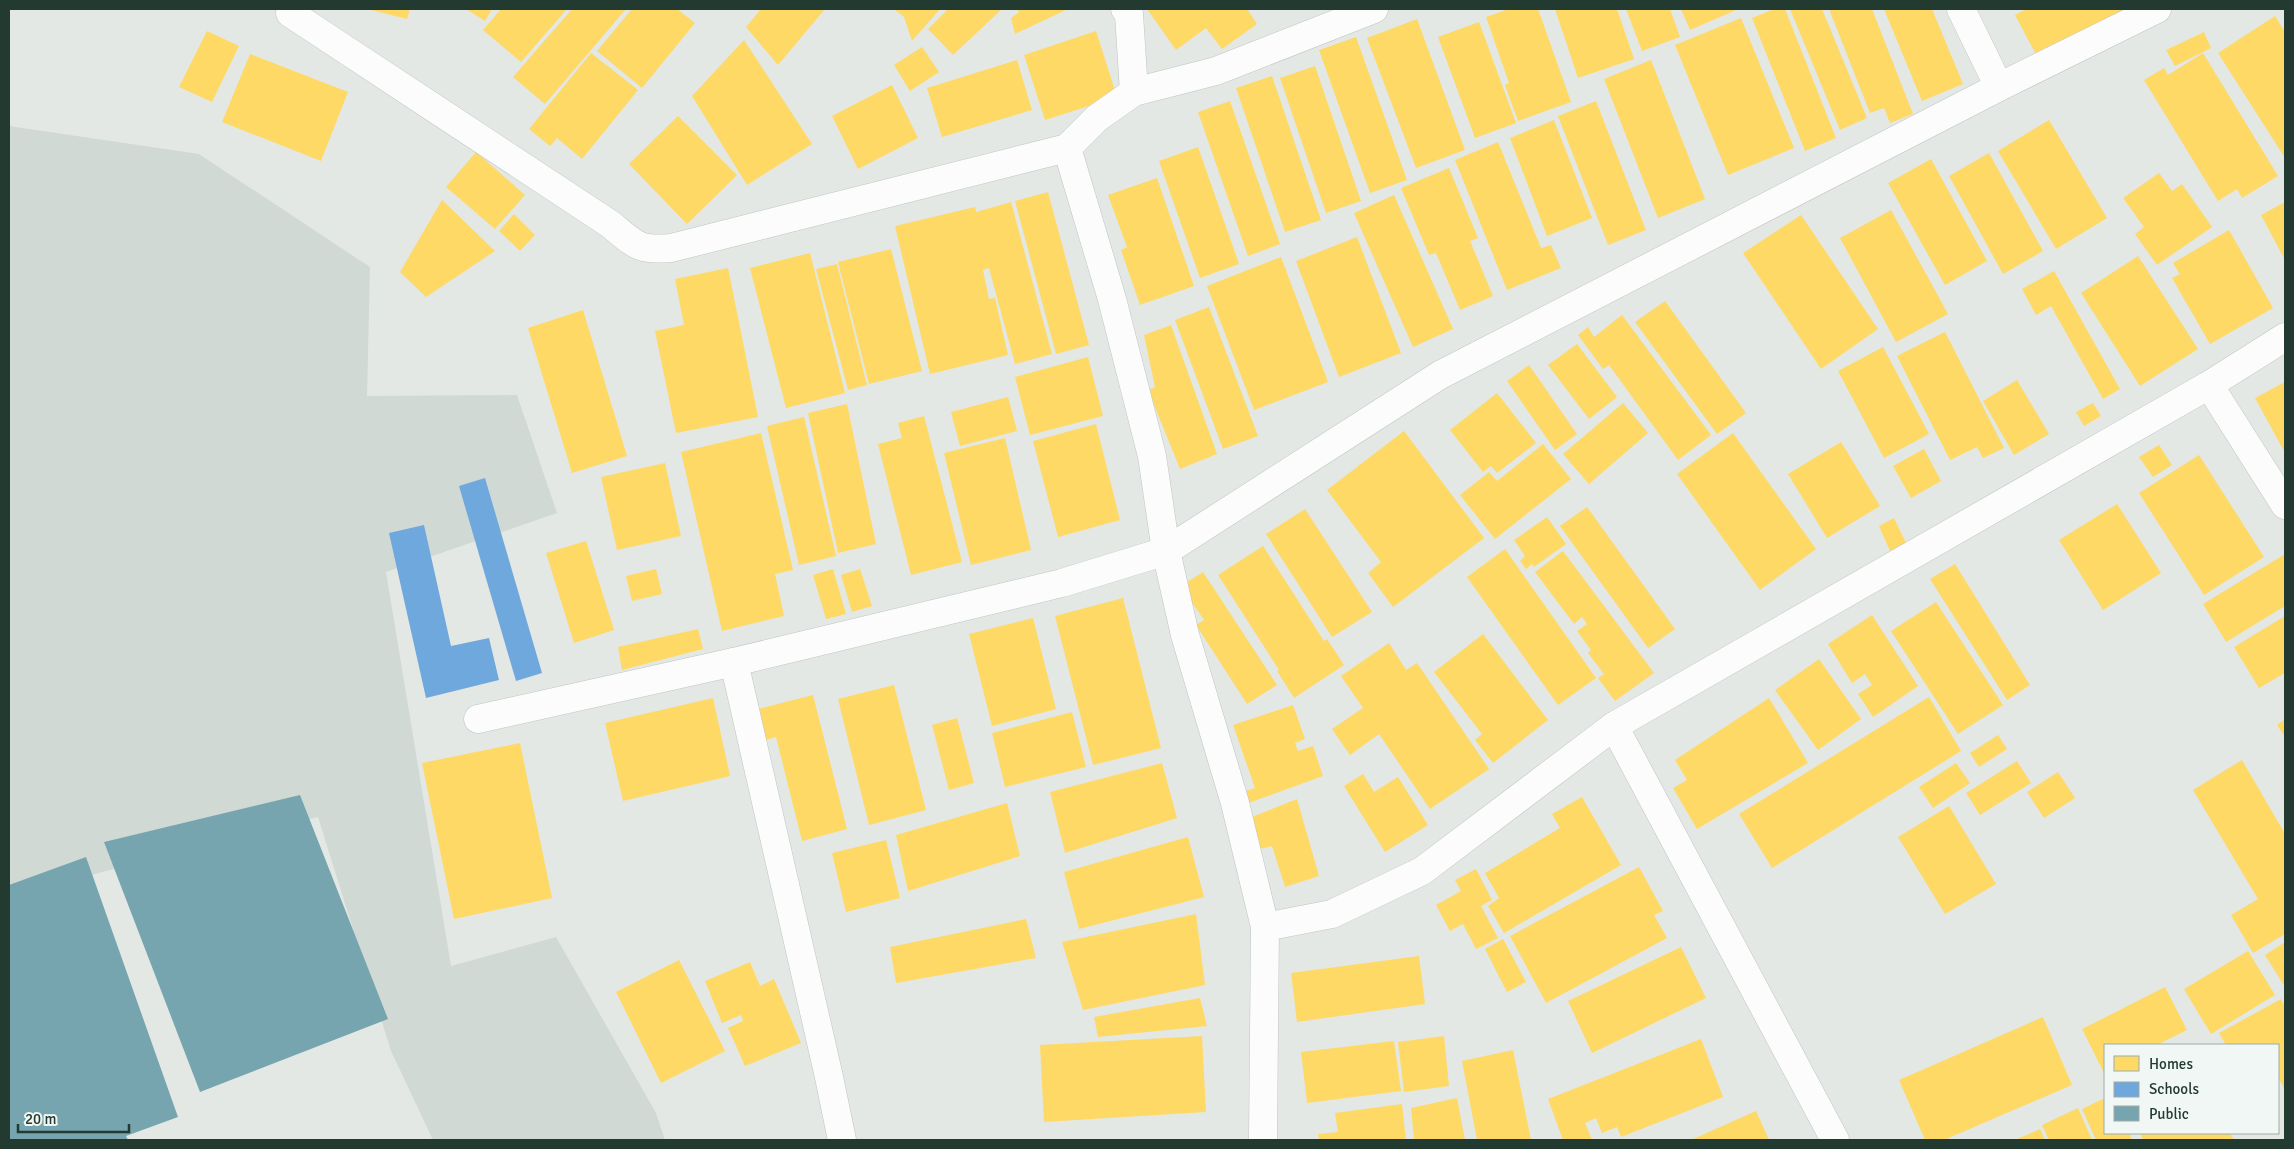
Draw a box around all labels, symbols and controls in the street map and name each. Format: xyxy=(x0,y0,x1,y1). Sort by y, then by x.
legend xyxy=(2104,1044,2279,1134)
text: Homes xyxy=(2149,1055,2193,1073)
text: Schools xyxy=(2149,1080,2200,1098)
scale bar xyxy=(18,1102,129,1134)
text: Public xyxy=(2149,1105,2189,1123)
text: 20 m xyxy=(25,1110,56,1128)

